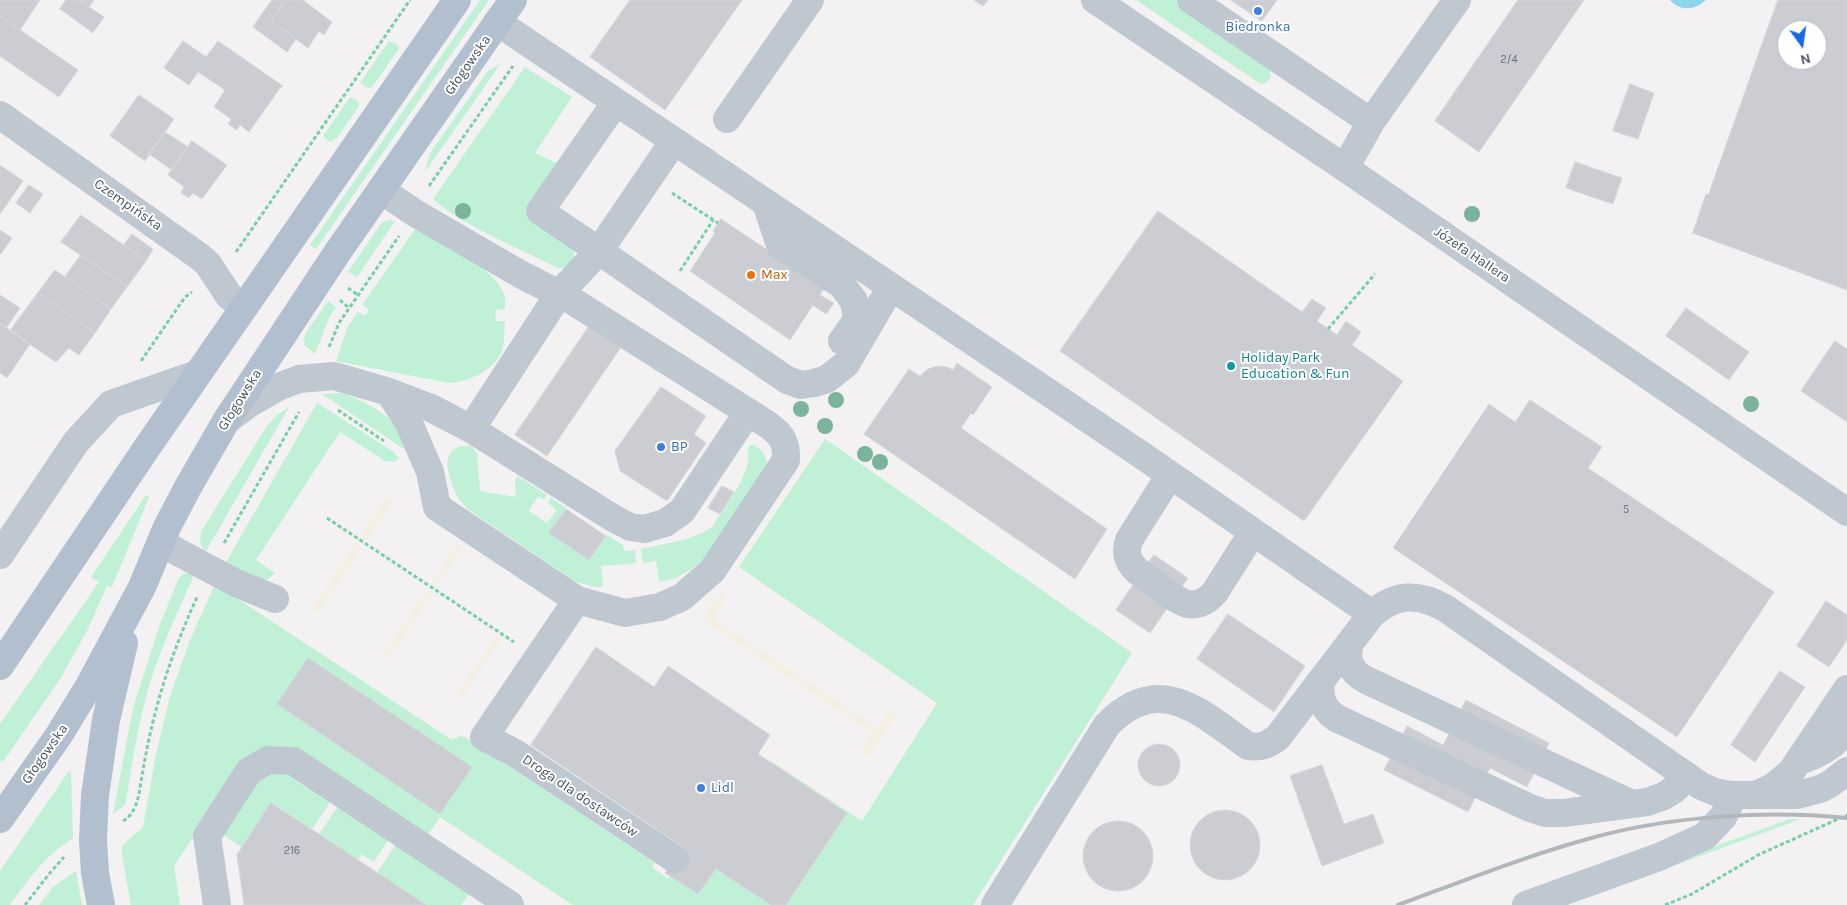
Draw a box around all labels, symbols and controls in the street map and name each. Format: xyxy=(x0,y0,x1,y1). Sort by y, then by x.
marker: Biedronka xyxy=(1252,5,1264,17)
place label: Biedronka xyxy=(1225,19,1291,35)
north arrow xyxy=(1777,20,1827,70)
street label: Głogowska xyxy=(441,32,495,98)
text: N xyxy=(1799,50,1812,69)
house number: 2/4 xyxy=(1500,53,1518,67)
street label: Czempińska xyxy=(91,175,165,235)
street label: Józefa Hallera xyxy=(1431,223,1513,287)
place label: Max xyxy=(761,267,788,283)
marker: Max xyxy=(745,269,757,281)
place label: Holiday Park Education & Fun xyxy=(1241,350,1349,382)
marker: Holiday Park Education & Fun xyxy=(1225,360,1237,372)
street label: Głogowska xyxy=(215,366,265,434)
place label: BP xyxy=(671,439,687,455)
marker: BP xyxy=(655,441,667,453)
house number: 5 xyxy=(1623,503,1629,517)
street label: Głogowska xyxy=(18,721,72,787)
street label: Droga dla dostawców xyxy=(519,751,641,841)
place label: Lidl xyxy=(711,780,734,796)
marker: Lidl xyxy=(695,782,707,794)
house number: 216 xyxy=(284,844,300,858)

